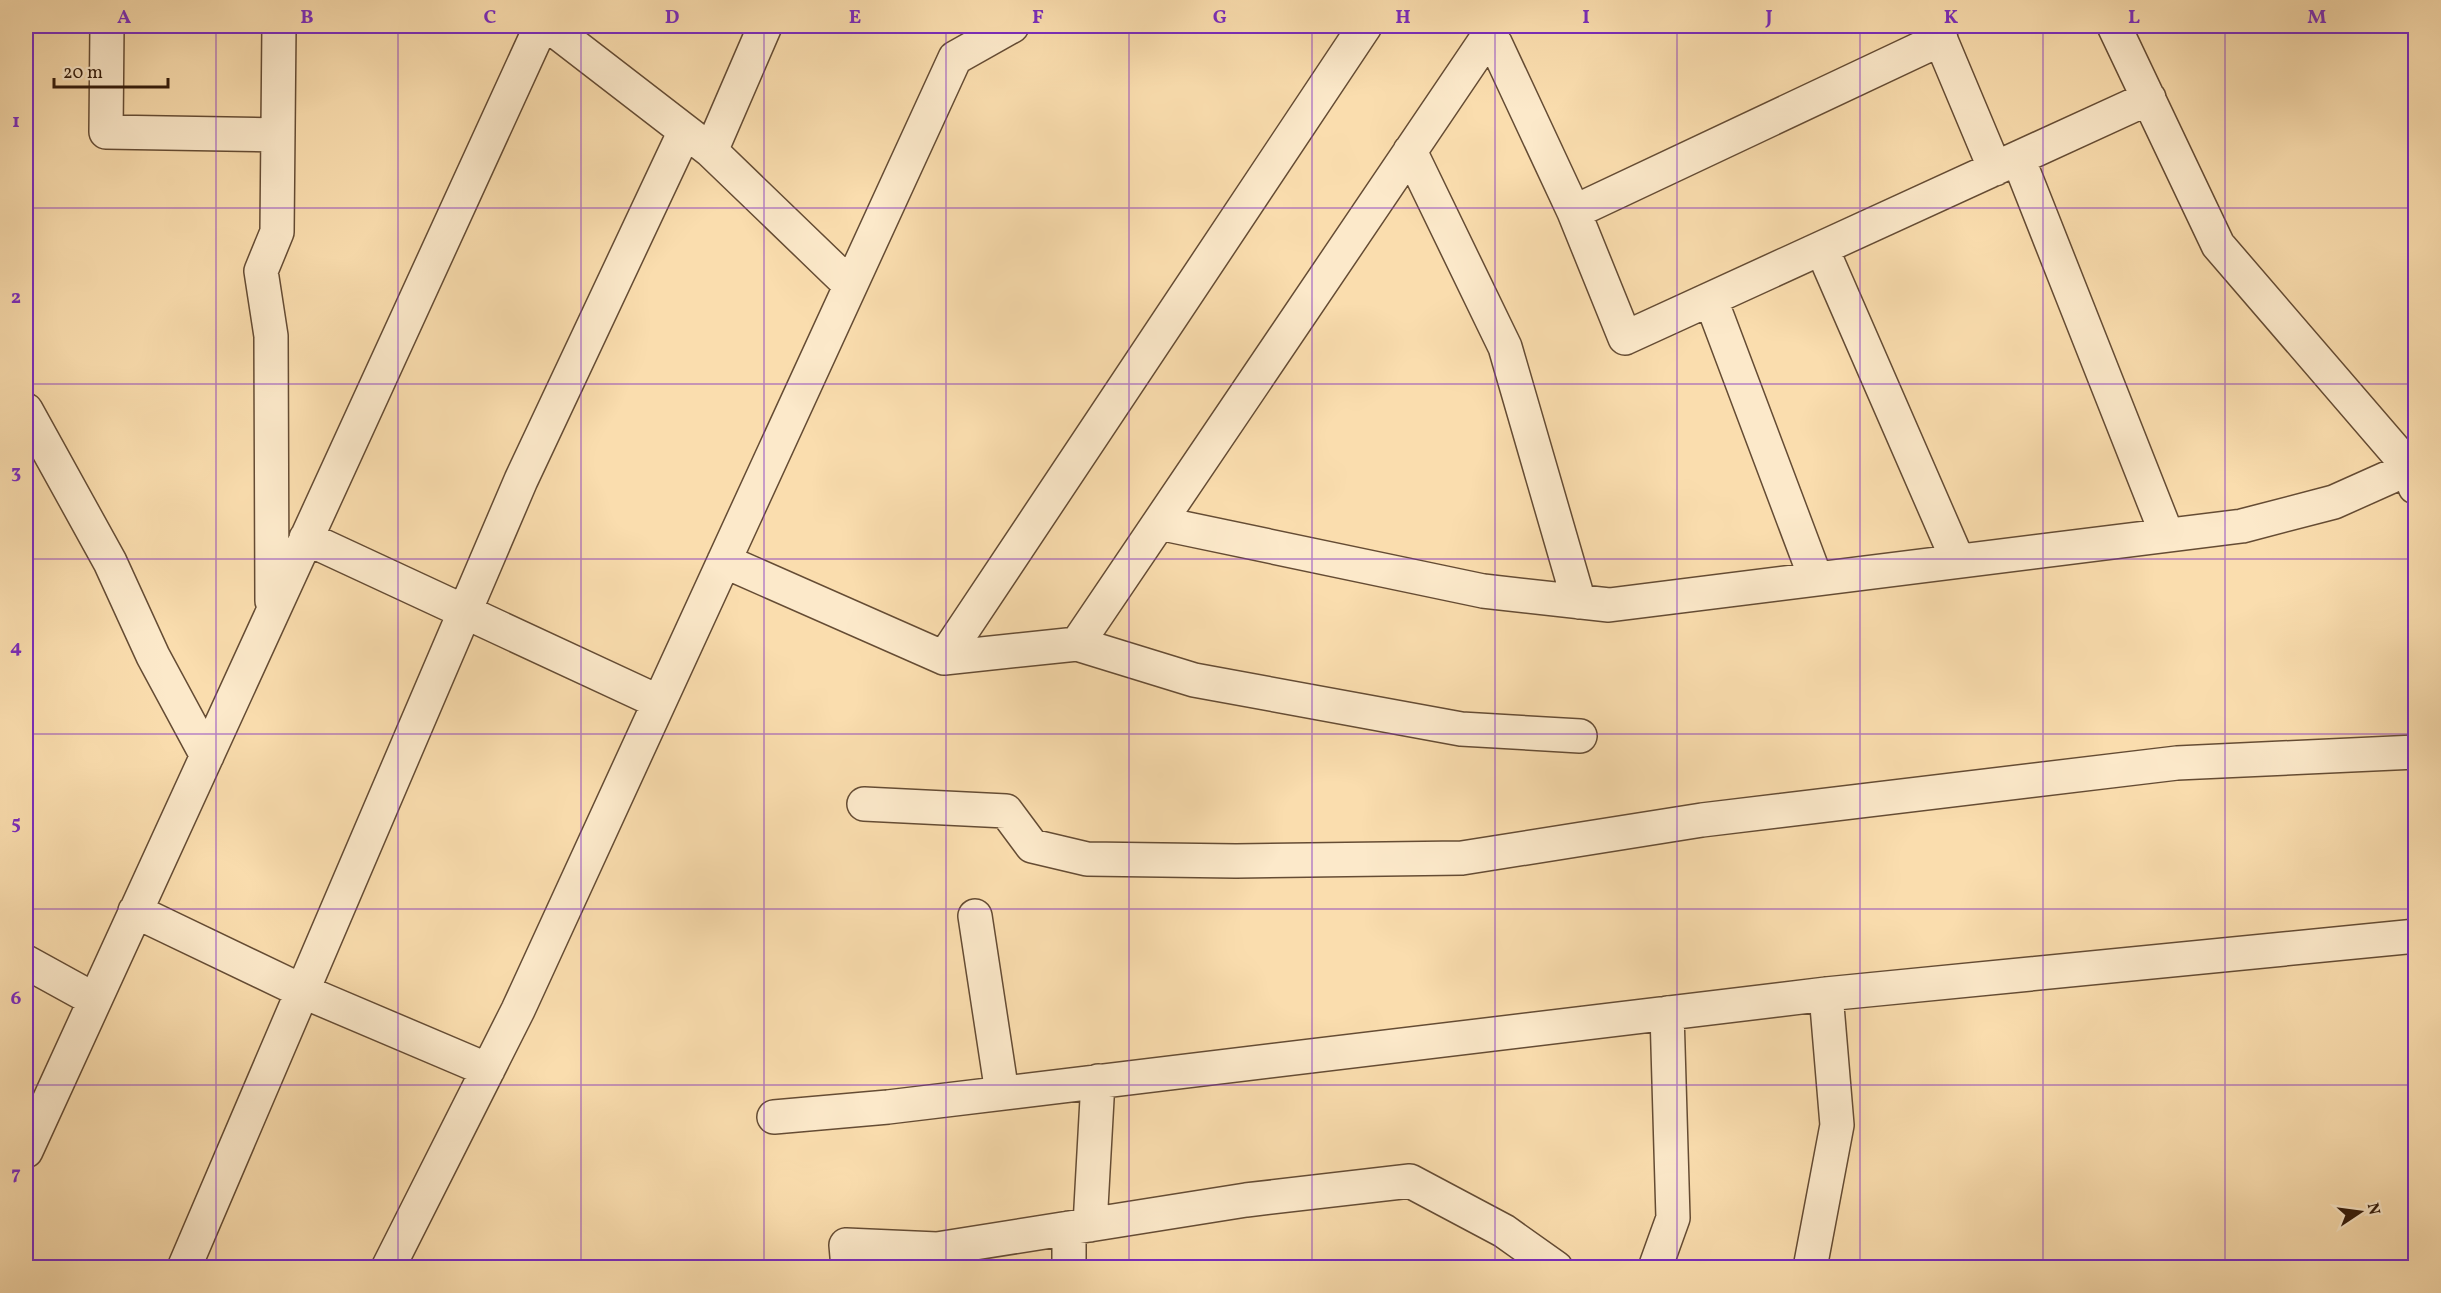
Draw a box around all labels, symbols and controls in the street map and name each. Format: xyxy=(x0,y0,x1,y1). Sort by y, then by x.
text: A xyxy=(117,4,131,32)
text: B xyxy=(300,4,314,32)
text: C xyxy=(484,4,497,32)
text: D xyxy=(665,4,679,32)
text: E xyxy=(849,4,861,32)
text: F xyxy=(1032,4,1044,32)
text: G xyxy=(1213,4,1227,32)
text: H xyxy=(1395,4,1411,32)
text: I xyxy=(1582,4,1590,32)
text: J xyxy=(1764,4,1773,32)
text: K xyxy=(1944,4,1959,32)
text: L xyxy=(2128,4,2140,32)
text: M xyxy=(2307,4,2327,32)
scale bar xyxy=(54,51,168,89)
text: 20 m xyxy=(63,61,103,86)
text: 1 xyxy=(12,108,20,136)
text: 2 xyxy=(11,284,21,312)
text: 3 xyxy=(11,459,21,487)
text: 4 xyxy=(10,634,22,662)
text: 5 xyxy=(11,810,21,838)
text: 6 xyxy=(11,985,22,1013)
text: 7 xyxy=(11,1160,21,1188)
north arrow xyxy=(2330,1182,2390,1242)
text: N xyxy=(2361,1201,2385,1218)

